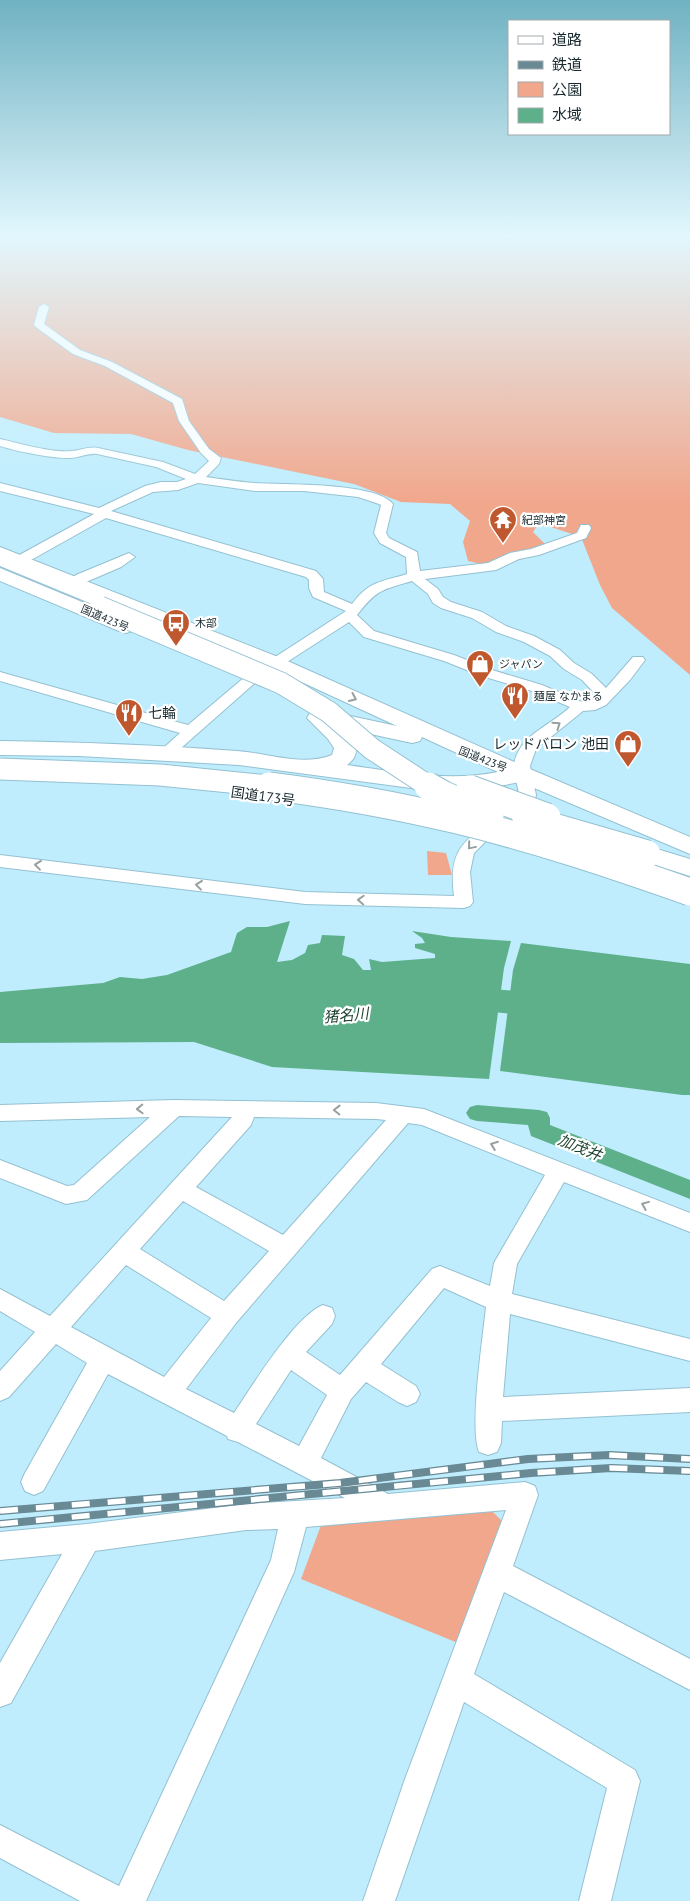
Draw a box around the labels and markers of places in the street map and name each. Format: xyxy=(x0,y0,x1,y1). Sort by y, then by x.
temple icon: 紀部神宮 xyxy=(488,505,518,544)
place label: 紀部神宮 xyxy=(522,513,566,527)
bus stop icon: 木部 xyxy=(161,608,191,647)
place label: 木部 xyxy=(195,616,217,630)
shop icon: ジャパン xyxy=(465,649,495,688)
place label: ジャパン xyxy=(499,657,543,671)
restaurant icon: 麺屋 なかまる xyxy=(500,681,530,720)
place label: 麺屋 なかまる xyxy=(534,689,603,703)
restaurant icon: 七輪 xyxy=(114,698,144,737)
place label: 七輪 xyxy=(148,704,176,722)
shop icon: レッドバロン 池田 xyxy=(613,729,643,768)
place label: レッドバロン 池田 xyxy=(493,735,609,753)

